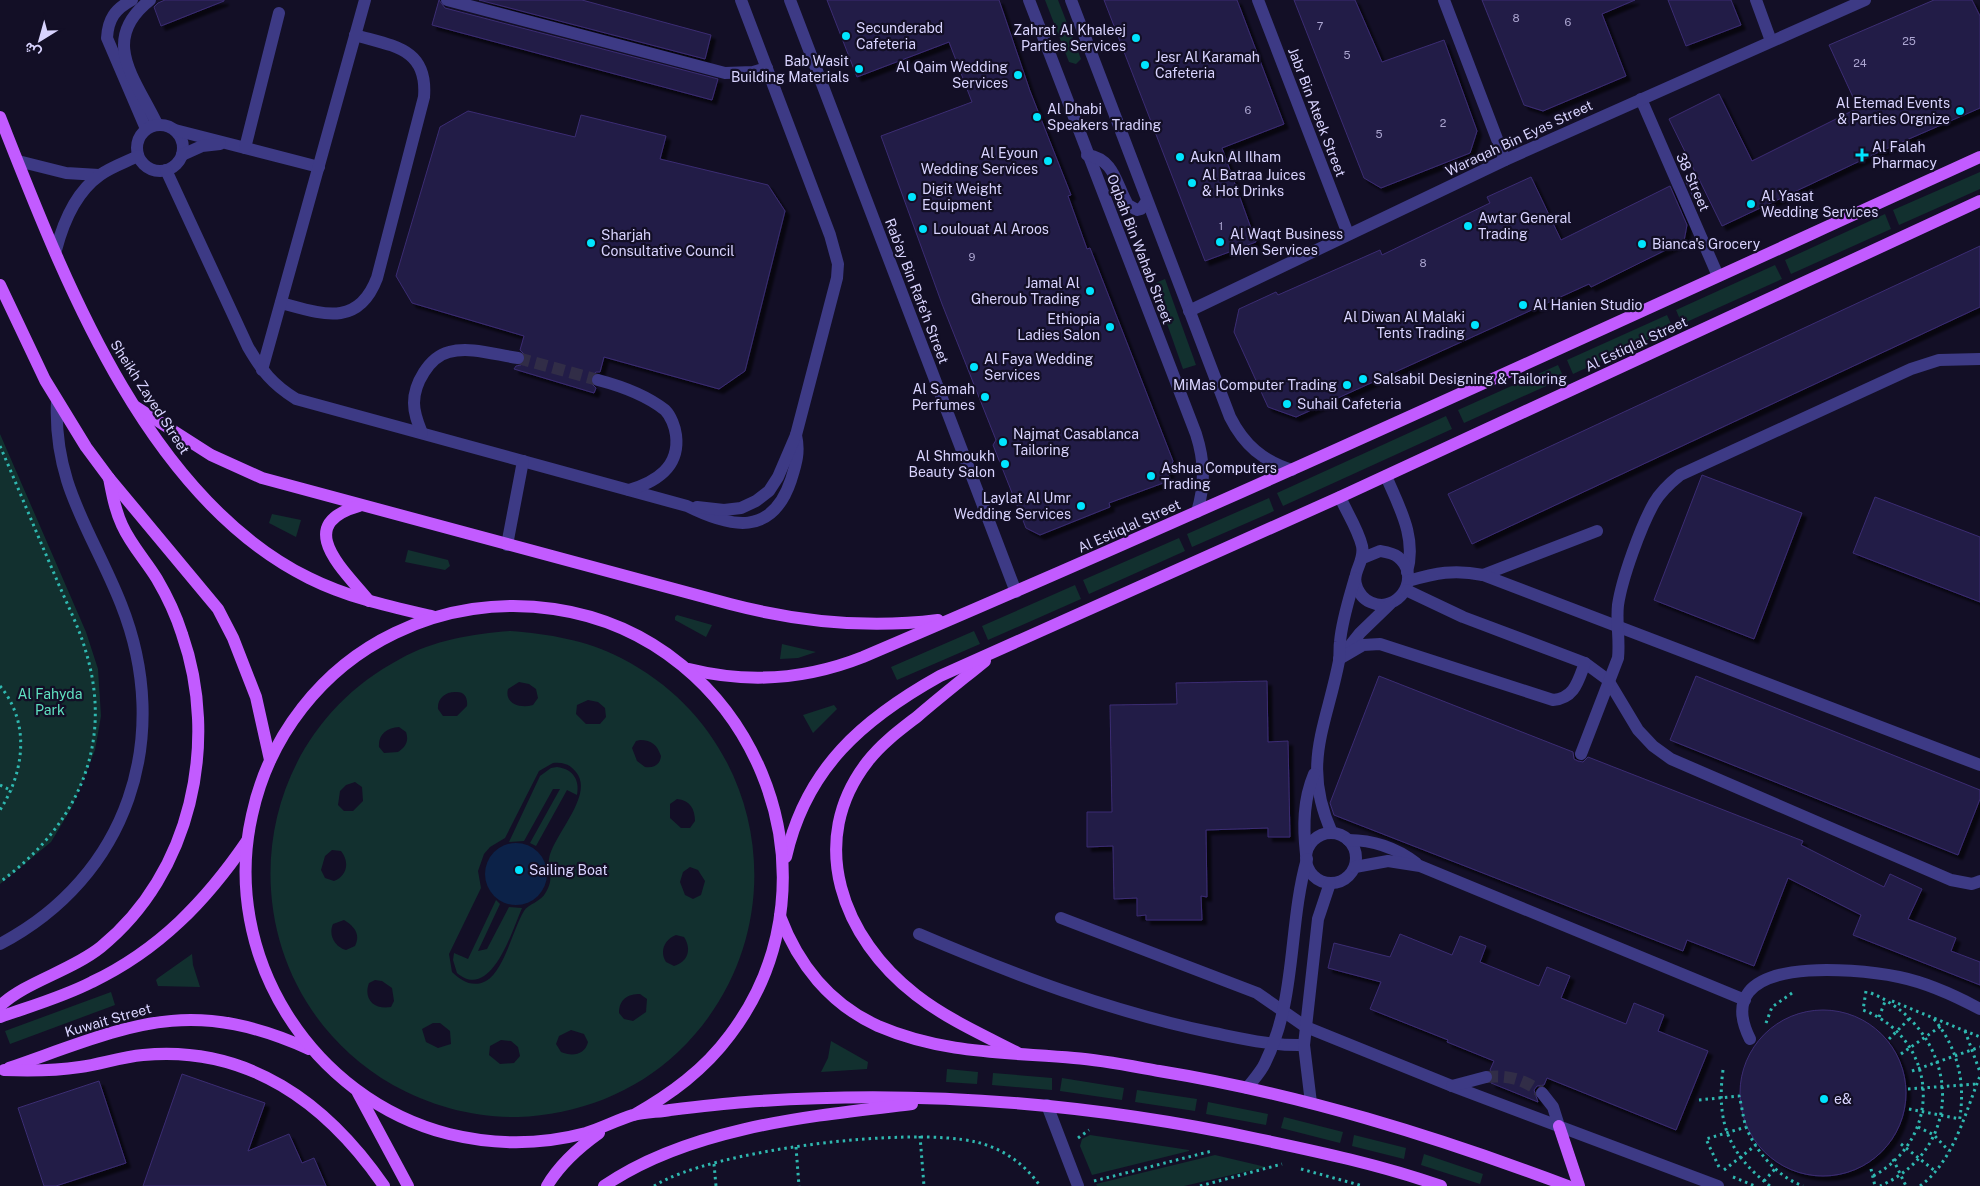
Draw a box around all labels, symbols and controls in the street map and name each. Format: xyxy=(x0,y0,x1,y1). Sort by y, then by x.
house number: 8 xyxy=(1512,12,1520,24)
north arrow xyxy=(15,15,65,65)
house number: 6 xyxy=(1565,16,1572,28)
place label: Secunderabd Cafeteria xyxy=(856,20,943,52)
house number: 7 xyxy=(1317,20,1324,32)
place label: Zahrat Al Khaleej Parties Services xyxy=(1013,22,1126,54)
marker: Secunderabd Cafeteria xyxy=(840,30,852,42)
marker: Zahrat Al Khaleej Parties Services xyxy=(1130,32,1142,44)
house number: 25 xyxy=(1902,35,1916,47)
text: ش xyxy=(21,38,44,62)
street label: Jabr Bin Ateek Street xyxy=(1285,45,1349,179)
place label: Jesr Al Karamah Cafeteria xyxy=(1155,49,1260,81)
house number: 5 xyxy=(1343,49,1351,61)
place label: Bab Wasit Building Materials xyxy=(731,53,849,85)
house number: 24 xyxy=(1853,57,1867,69)
place label: Al Qaim Wedding Services xyxy=(896,59,1008,91)
marker: Jesr Al Karamah Cafeteria xyxy=(1139,59,1151,71)
marker: Bab Wasit Building Materials xyxy=(853,63,865,75)
marker: Al Qaim Wedding Services xyxy=(1012,69,1024,81)
place label: Al Etemad Events & Parties Orgnize xyxy=(1836,95,1950,127)
street label: Waraqah Bin Eyas Street xyxy=(1443,97,1595,179)
place label: Al Dhabi Speakers Trading xyxy=(1047,101,1162,133)
house number: 6 xyxy=(1245,104,1252,116)
marker: Al Etemad Events & Parties Orgnize xyxy=(1954,105,1966,117)
marker: Al Dhabi Speakers Trading xyxy=(1031,111,1043,123)
house number: 2 xyxy=(1440,117,1447,129)
house number: 5 xyxy=(1375,128,1383,140)
place label: Al Falah Pharmacy xyxy=(1872,139,1938,171)
place label: Al Eyoun Wedding Services xyxy=(921,145,1038,177)
place label: Aukn Al Ilham xyxy=(1190,149,1281,165)
marker: Al Falah Pharmacy xyxy=(1856,149,1868,161)
street label: 38 Street xyxy=(1673,150,1713,214)
marker: Aukn Al Ilham xyxy=(1174,151,1186,163)
marker: Al Eyoun Wedding Services xyxy=(1042,155,1054,167)
place label: Al Batraa Juices & Hot Drinks xyxy=(1202,167,1306,199)
street label: Oqbah Bin Wahab Street xyxy=(1104,172,1176,326)
marker: Al Batraa Juices & Hot Drinks xyxy=(1186,177,1198,189)
place label: Digit Weight Equipment xyxy=(922,181,1002,213)
place label: Al Yasat Wedding Services xyxy=(1761,188,1878,220)
marker: Digit Weight Equipment xyxy=(906,191,918,203)
marker: Al Yasat Wedding Services xyxy=(1745,198,1757,210)
place label: Awtar General Trading xyxy=(1478,210,1571,242)
street label: Rab'ay Bin Rafe'h Street xyxy=(882,216,952,366)
house number: 1 xyxy=(1219,220,1223,232)
marker: Awtar General Trading xyxy=(1462,220,1474,232)
place label: Loulouat Al Aroos xyxy=(933,221,1049,237)
marker: Loulouat Al Aroos xyxy=(917,223,929,235)
place label: Al Waqt Business Men Services xyxy=(1230,226,1343,258)
place label: Sharjah Consultative Council xyxy=(601,227,735,259)
marker: Al Waqt Business Men Services xyxy=(1214,236,1226,248)
place label: Bianca's Grocery xyxy=(1652,236,1761,252)
marker: Sharjah Consultative Council xyxy=(585,237,597,249)
marker: Bianca's Grocery xyxy=(1636,238,1648,250)
house number: 9 xyxy=(969,251,976,263)
house number: 8 xyxy=(1419,257,1427,269)
place label: Jamal Al Gheroub Trading xyxy=(971,275,1080,307)
marker: Jamal Al Gheroub Trading xyxy=(1084,285,1096,297)
place label: Al Hanien Studio xyxy=(1533,297,1642,313)
marker: Al Hanien Studio xyxy=(1517,299,1529,311)
place label: Al Diwan Al Malaki Tents Trading xyxy=(1343,309,1465,341)
place label: Ethiopia Ladies Salon xyxy=(1017,311,1100,343)
street label: Al Estiqlal Street xyxy=(1582,313,1690,375)
marker: Al Diwan Al Malaki Tents Trading xyxy=(1469,319,1481,331)
marker: Ethiopia Ladies Salon xyxy=(1104,321,1116,333)
street label: Sheikh Zayed Street xyxy=(107,337,193,457)
place label: Al Faya Wedding Services xyxy=(984,351,1093,383)
marker: Al Faya Wedding Services xyxy=(968,361,980,373)
place label: Salsabil Designing & Tailoring xyxy=(1373,371,1567,387)
marker: Salsabil Designing & Tailoring xyxy=(1357,373,1369,385)
place label: MiMas Computer Trading xyxy=(1173,377,1337,393)
marker: MiMas Computer Trading xyxy=(1341,379,1353,391)
place label: Al Samah Perfumes xyxy=(912,381,975,413)
marker: Al Samah Perfumes xyxy=(979,391,991,403)
place label: Suhail Cafeteria xyxy=(1297,396,1402,412)
marker: Suhail Cafeteria xyxy=(1281,398,1293,410)
place label: Najmat Casablanca Tailoring xyxy=(1013,426,1139,458)
marker: Najmat Casablanca Tailoring xyxy=(997,436,1009,448)
place label: Al Shmoukh Beauty Salon xyxy=(909,448,995,480)
marker: Al Shmoukh Beauty Salon xyxy=(999,458,1011,470)
place label: Ashua Computers Trading xyxy=(1161,460,1277,492)
marker: Ashua Computers Trading xyxy=(1145,470,1157,482)
place label: Laylat Al Umr Wedding Services xyxy=(954,490,1071,522)
street label: Al Estiqlal Street xyxy=(1075,496,1183,556)
marker: Laylat Al Umr Wedding Services xyxy=(1075,500,1087,512)
park label: Al Fahyda Park xyxy=(18,686,82,718)
place label: Sailing Boat xyxy=(529,862,608,878)
marker: Sailing Boat xyxy=(513,864,525,876)
street label: Kuwait Street xyxy=(63,1000,153,1040)
place label: e& xyxy=(1834,1091,1852,1107)
marker: e& xyxy=(1818,1093,1830,1105)

